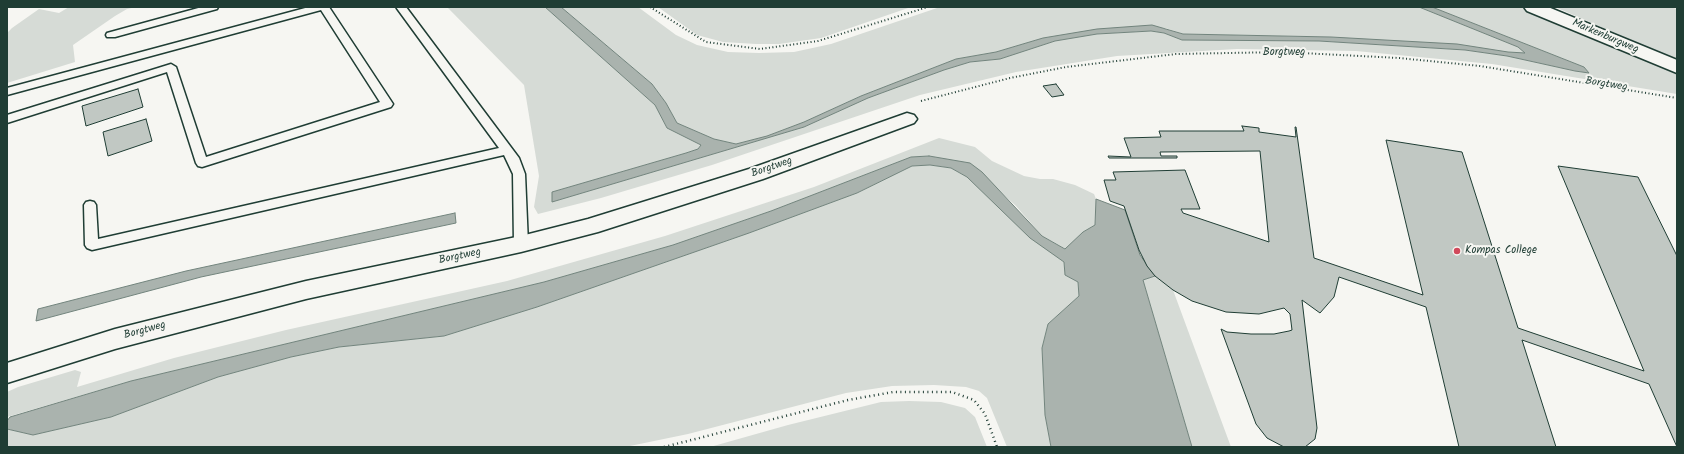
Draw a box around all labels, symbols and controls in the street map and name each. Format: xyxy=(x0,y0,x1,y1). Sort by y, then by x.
street label: Markenburgweg xyxy=(1570,17,1640,57)
street label: Borgtweg xyxy=(1263,46,1305,60)
street label: Borgtweg xyxy=(1584,75,1628,95)
street label: Borgtweg xyxy=(750,155,794,181)
place label: Kompas College xyxy=(1465,244,1537,258)
street label: Borgtweg xyxy=(438,246,482,268)
marker: Kompas College xyxy=(1452,246,1462,256)
street label: Borgtweg xyxy=(123,319,167,343)

